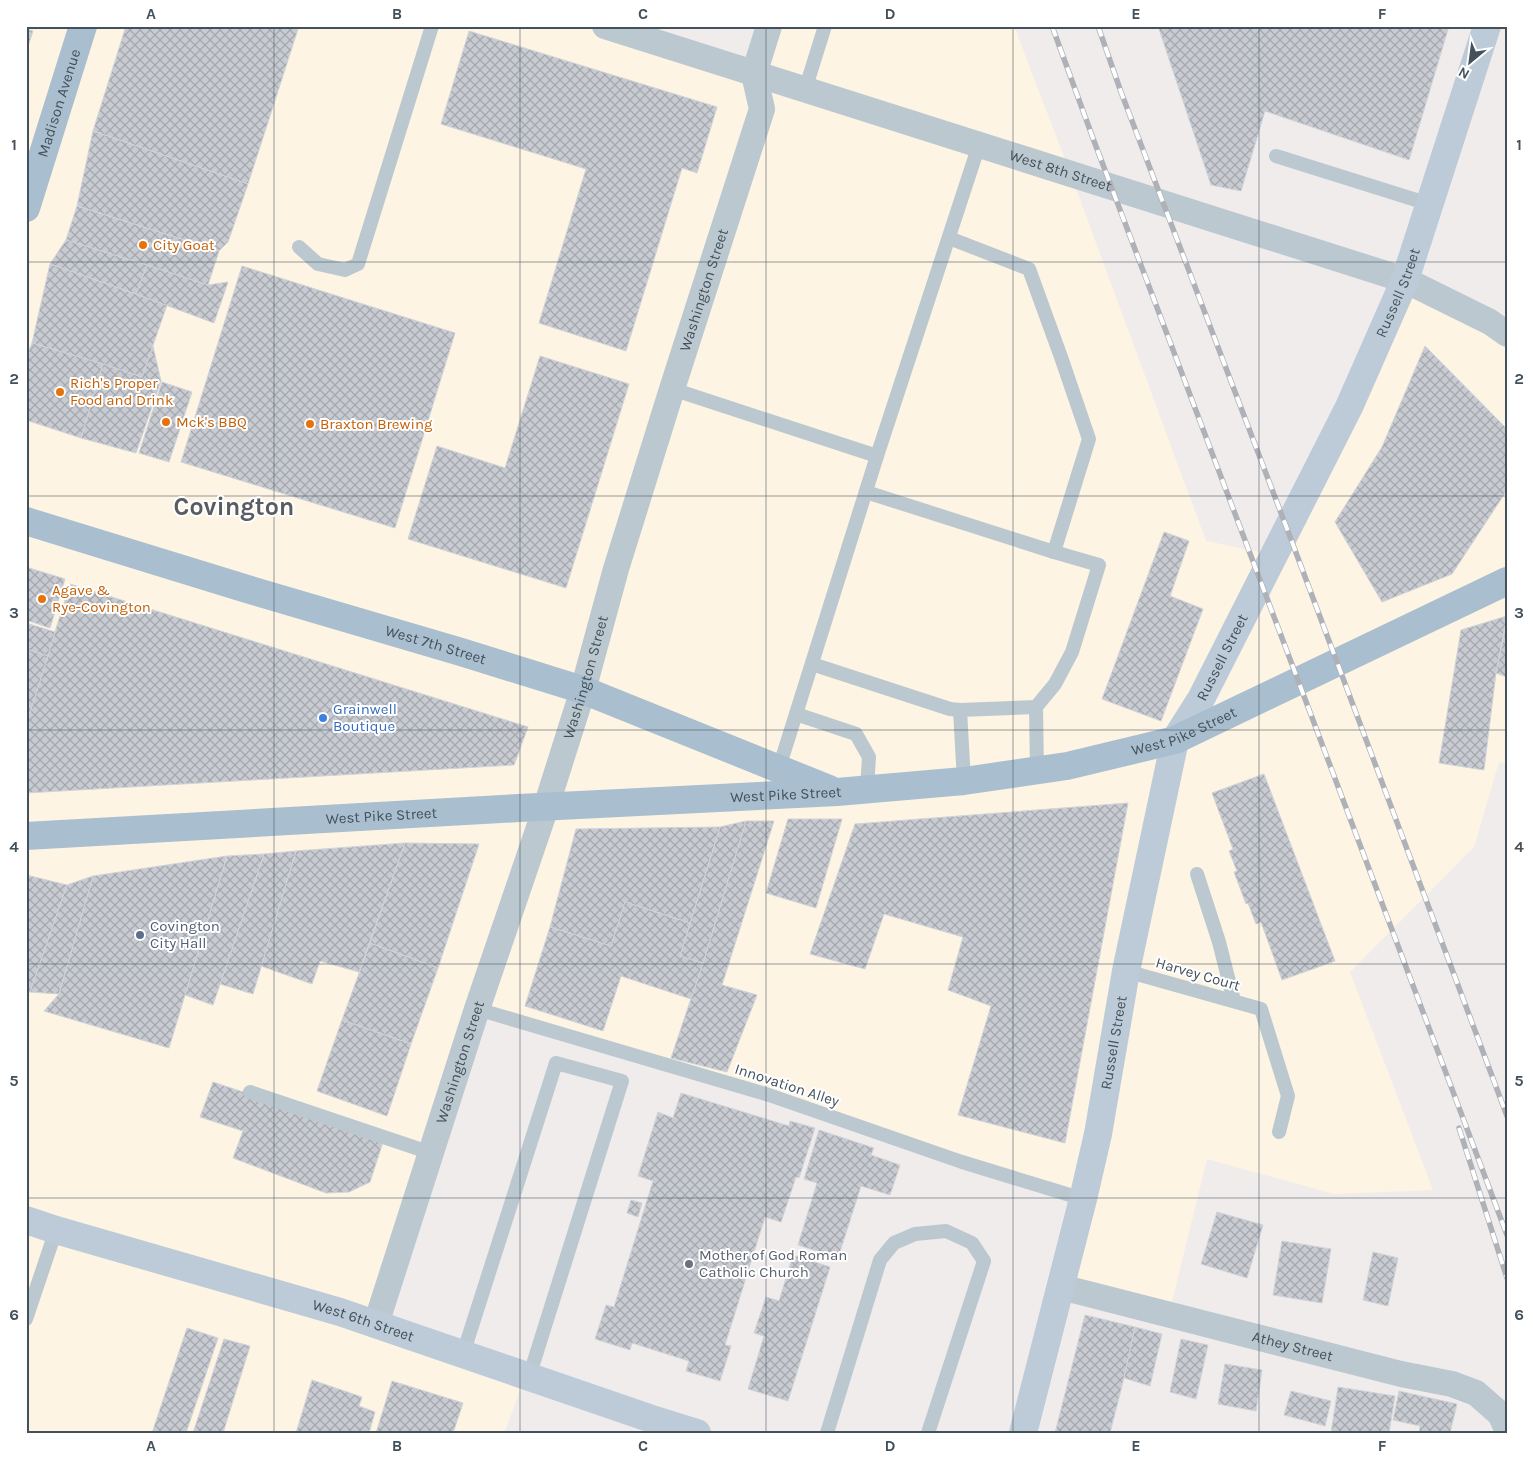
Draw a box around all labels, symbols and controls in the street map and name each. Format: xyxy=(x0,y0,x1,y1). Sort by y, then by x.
text: A xyxy=(146,4,156,23)
text: B xyxy=(392,4,402,23)
text: C xyxy=(638,4,648,23)
text: D xyxy=(885,4,896,23)
text: E xyxy=(1131,4,1141,23)
text: F xyxy=(1378,4,1387,23)
north arrow xyxy=(1446,38,1496,88)
street label: Madison Avenue xyxy=(33,47,84,159)
text: N xyxy=(1455,63,1472,83)
text: 1 xyxy=(11,135,17,154)
text: 1 xyxy=(1516,135,1522,154)
street label: West 8th Street xyxy=(1007,146,1114,195)
street label: Washington Street xyxy=(676,226,732,353)
place label: City Goat xyxy=(153,236,215,254)
marker: City Goat xyxy=(137,239,149,251)
street label: Russell Street xyxy=(1372,246,1424,340)
text: 2 xyxy=(9,369,19,388)
text: 2 xyxy=(1514,369,1524,388)
place label: Rich's Proper Food and Drink xyxy=(70,374,173,409)
marker: Rich's Proper Food and Drink xyxy=(54,386,66,398)
place label: Mck's BBQ xyxy=(176,413,247,431)
place label: Braxton Brewing xyxy=(320,415,433,433)
marker: Mck's BBQ xyxy=(160,416,172,428)
marker: Braxton Brewing xyxy=(304,418,316,430)
district label: Covington xyxy=(174,492,294,521)
place label: Agave & Rye-Covington xyxy=(52,581,151,616)
marker: Agave & Rye-Covington xyxy=(36,593,48,605)
text: 3 xyxy=(9,603,19,622)
text: 3 xyxy=(1514,603,1524,622)
street label: Russell Street xyxy=(1193,611,1252,704)
street label: Washington Street xyxy=(559,613,612,741)
street label: West 7th Street xyxy=(383,621,489,668)
place label: Grainwell Boutique xyxy=(333,700,397,735)
street label: West Pike Street xyxy=(1130,703,1240,759)
marker: Grainwell Boutique xyxy=(317,712,329,724)
street label: West Pike Street xyxy=(730,783,843,806)
street label: West Pike Street xyxy=(325,804,438,828)
text: 4 xyxy=(9,837,19,856)
text: 4 xyxy=(1514,837,1524,856)
place label: Covington City Hall xyxy=(150,917,220,952)
marker: Covington City Hall xyxy=(134,929,146,941)
street label: Harvey Court xyxy=(1154,953,1243,995)
street label: Russell Street xyxy=(1097,994,1131,1091)
street label: Washington Street xyxy=(432,998,488,1126)
street label: Innovation Alley xyxy=(732,1060,842,1110)
text: 5 xyxy=(9,1071,19,1090)
text: 5 xyxy=(1514,1071,1524,1090)
place label: Mother of God Roman Catholic Church xyxy=(699,1246,847,1281)
marker: Mother of God Roman Catholic Church xyxy=(683,1258,695,1270)
street label: West 6th Street xyxy=(310,1296,417,1346)
text: 6 xyxy=(9,1305,19,1324)
text: 6 xyxy=(1514,1305,1524,1324)
street label: Athey Street xyxy=(1250,1327,1335,1365)
text: A xyxy=(146,1436,156,1455)
text: B xyxy=(392,1436,402,1455)
text: C xyxy=(638,1436,648,1455)
text: D xyxy=(885,1436,896,1455)
text: E xyxy=(1131,1436,1141,1455)
text: F xyxy=(1378,1436,1387,1455)

